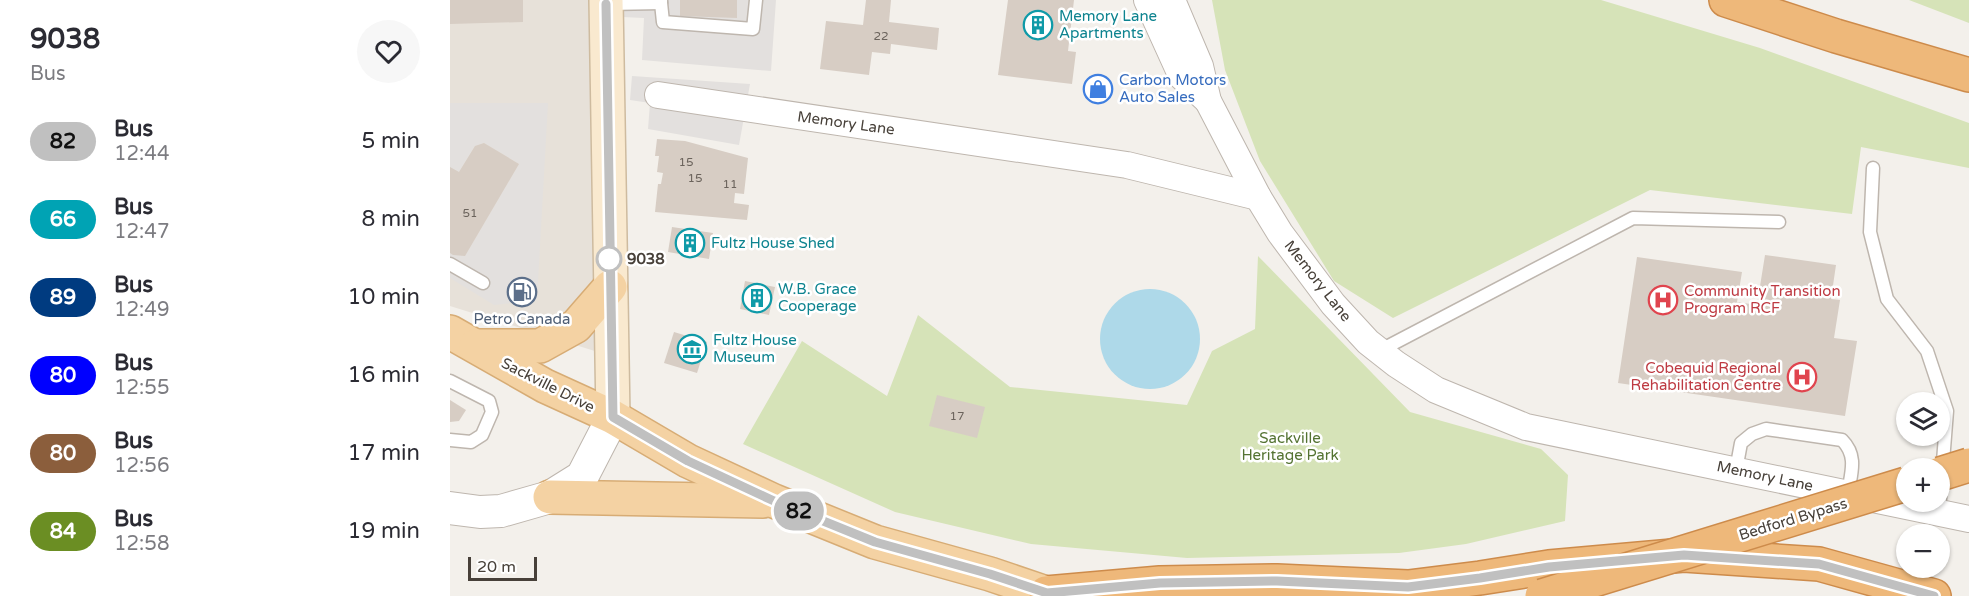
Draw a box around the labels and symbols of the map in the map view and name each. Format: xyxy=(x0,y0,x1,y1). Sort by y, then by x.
place label: Memory Lane Apartments xyxy=(1059,7,1157,42)
building icon: Memory Lane Apartments xyxy=(1022,9,1054,41)
house number: 22 xyxy=(873,29,889,43)
place label: Carbon Motors Auto Sales xyxy=(1119,71,1226,106)
shop icon: Carbon Motors Auto Sales xyxy=(1082,73,1114,105)
street label: Memory Lane xyxy=(796,107,896,139)
house number: 15 xyxy=(678,155,694,169)
house number: 15 xyxy=(687,171,703,185)
house number: 11 xyxy=(722,177,738,191)
house number: 51 xyxy=(462,206,478,220)
building icon: Fultz House Shed xyxy=(674,227,706,259)
place label: Fultz House Shed xyxy=(711,234,835,252)
street label: Memory Lane xyxy=(1281,237,1355,325)
marker: 9038 xyxy=(596,246,622,272)
place label: 9038 xyxy=(627,250,665,268)
fuel station icon: Petro Canada xyxy=(506,276,538,308)
place label: W.B. Grace Cooperage xyxy=(778,280,857,315)
building icon: W.B. Grace Cooperage xyxy=(741,282,773,314)
place label: Community Transition Program RCF xyxy=(1684,282,1841,317)
hospital icon: Community Transition Program RCF xyxy=(1647,284,1679,316)
place label: Petro Canada xyxy=(474,310,570,328)
place label: Fultz House Museum xyxy=(713,331,797,366)
museum icon: Fultz House Museum xyxy=(676,333,708,365)
street label: Sackville Drive xyxy=(498,354,598,416)
place label: Cobequid Regional Rehabilitation Centre xyxy=(1631,359,1781,394)
hospital icon: Cobequid Regional Rehabilitation Centre xyxy=(1786,361,1818,393)
house number: 17 xyxy=(949,409,965,423)
park label: Sackville Heritage Park xyxy=(1241,429,1339,464)
street label: Memory Lane xyxy=(1715,457,1815,495)
line badge: 82 xyxy=(772,492,826,530)
street label: Bedford Bypass xyxy=(1737,494,1849,544)
scale bar xyxy=(468,554,537,582)

